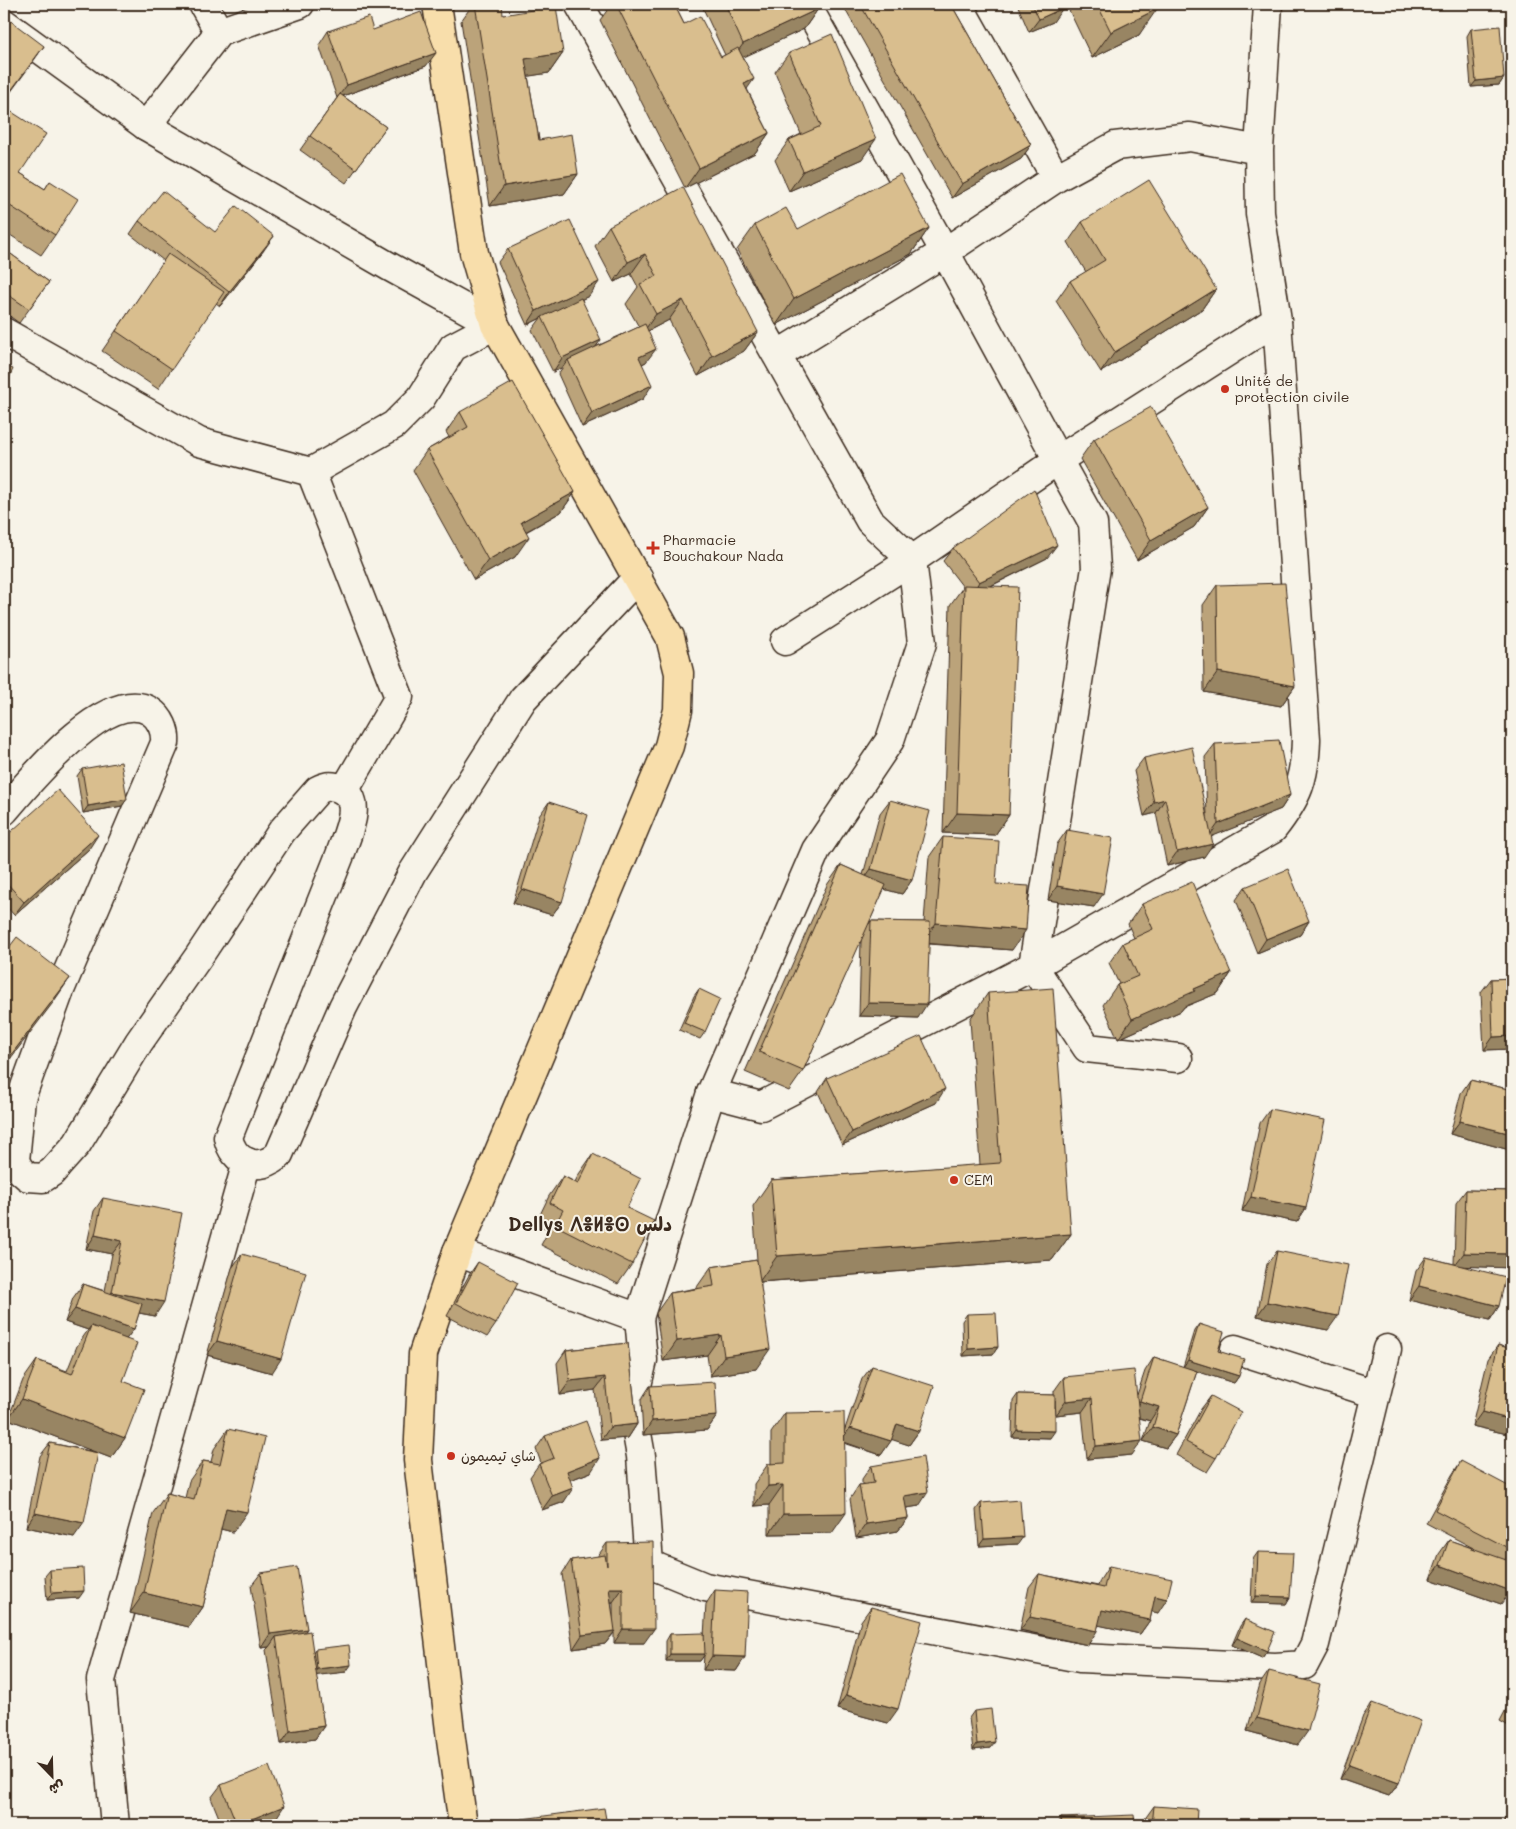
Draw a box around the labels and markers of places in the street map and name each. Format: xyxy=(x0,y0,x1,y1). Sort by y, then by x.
place label: Unité de protection civile xyxy=(1235,371,1349,406)
marker: Unité de protection civile xyxy=(1219,383,1231,395)
place label: Pharmacie Bouchakour Nada xyxy=(663,530,784,565)
marker: Pharmacie Bouchakour Nada xyxy=(647,542,659,554)
place label: CEM xyxy=(964,1170,993,1189)
marker: CEM xyxy=(948,1174,960,1186)
place label: شاي تيميمون xyxy=(461,1446,536,1467)
marker: شاي تيميمون xyxy=(445,1450,457,1462)

